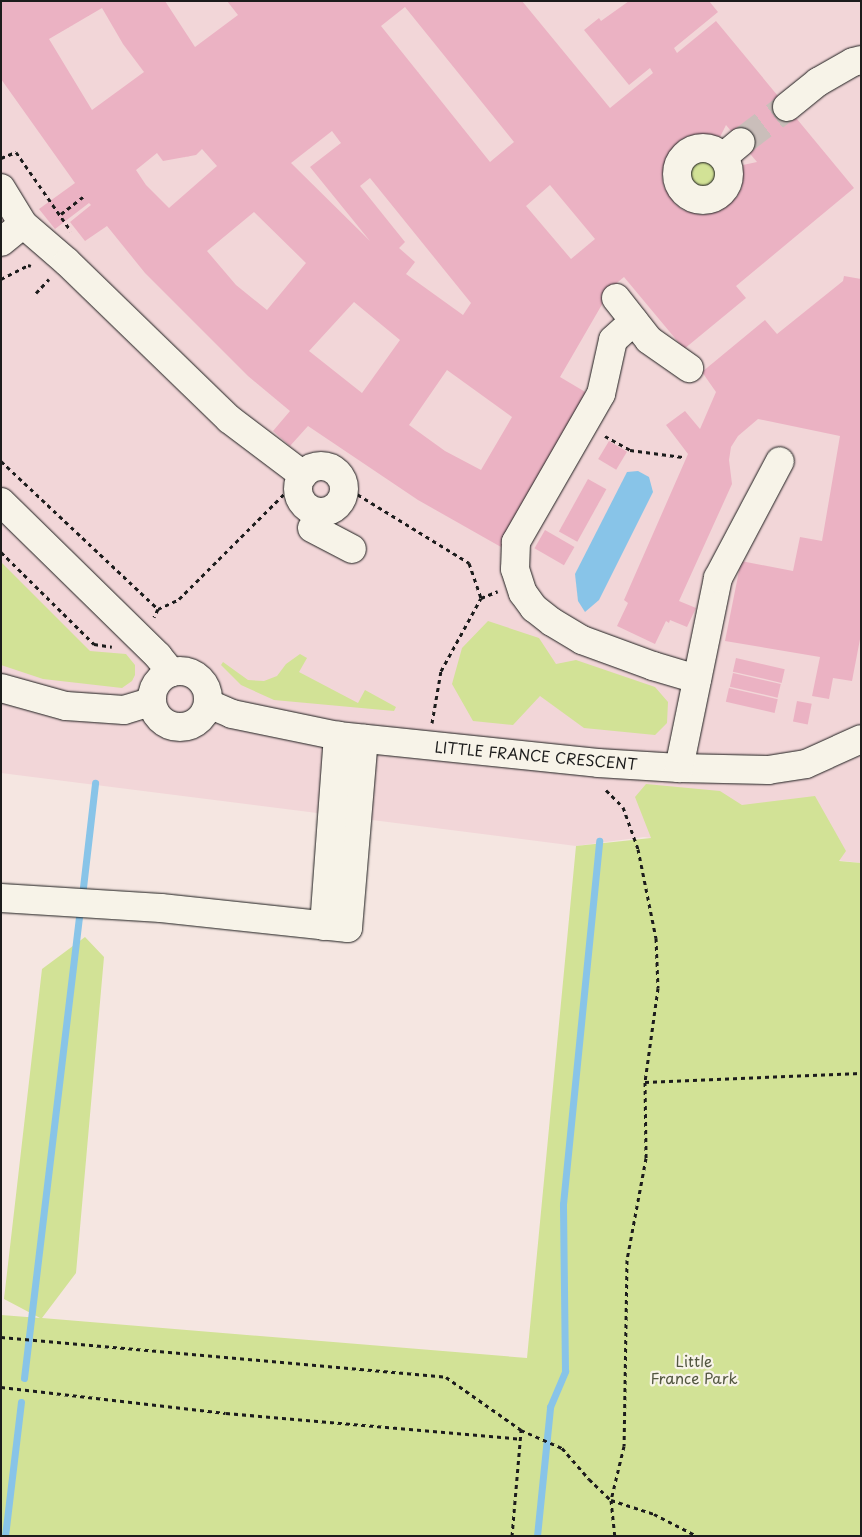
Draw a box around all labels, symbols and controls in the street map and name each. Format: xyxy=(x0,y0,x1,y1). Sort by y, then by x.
street label: LITTLE FRANCE CRESCENT xyxy=(433,737,639,773)
park label: Little France Park xyxy=(650,1351,738,1386)

